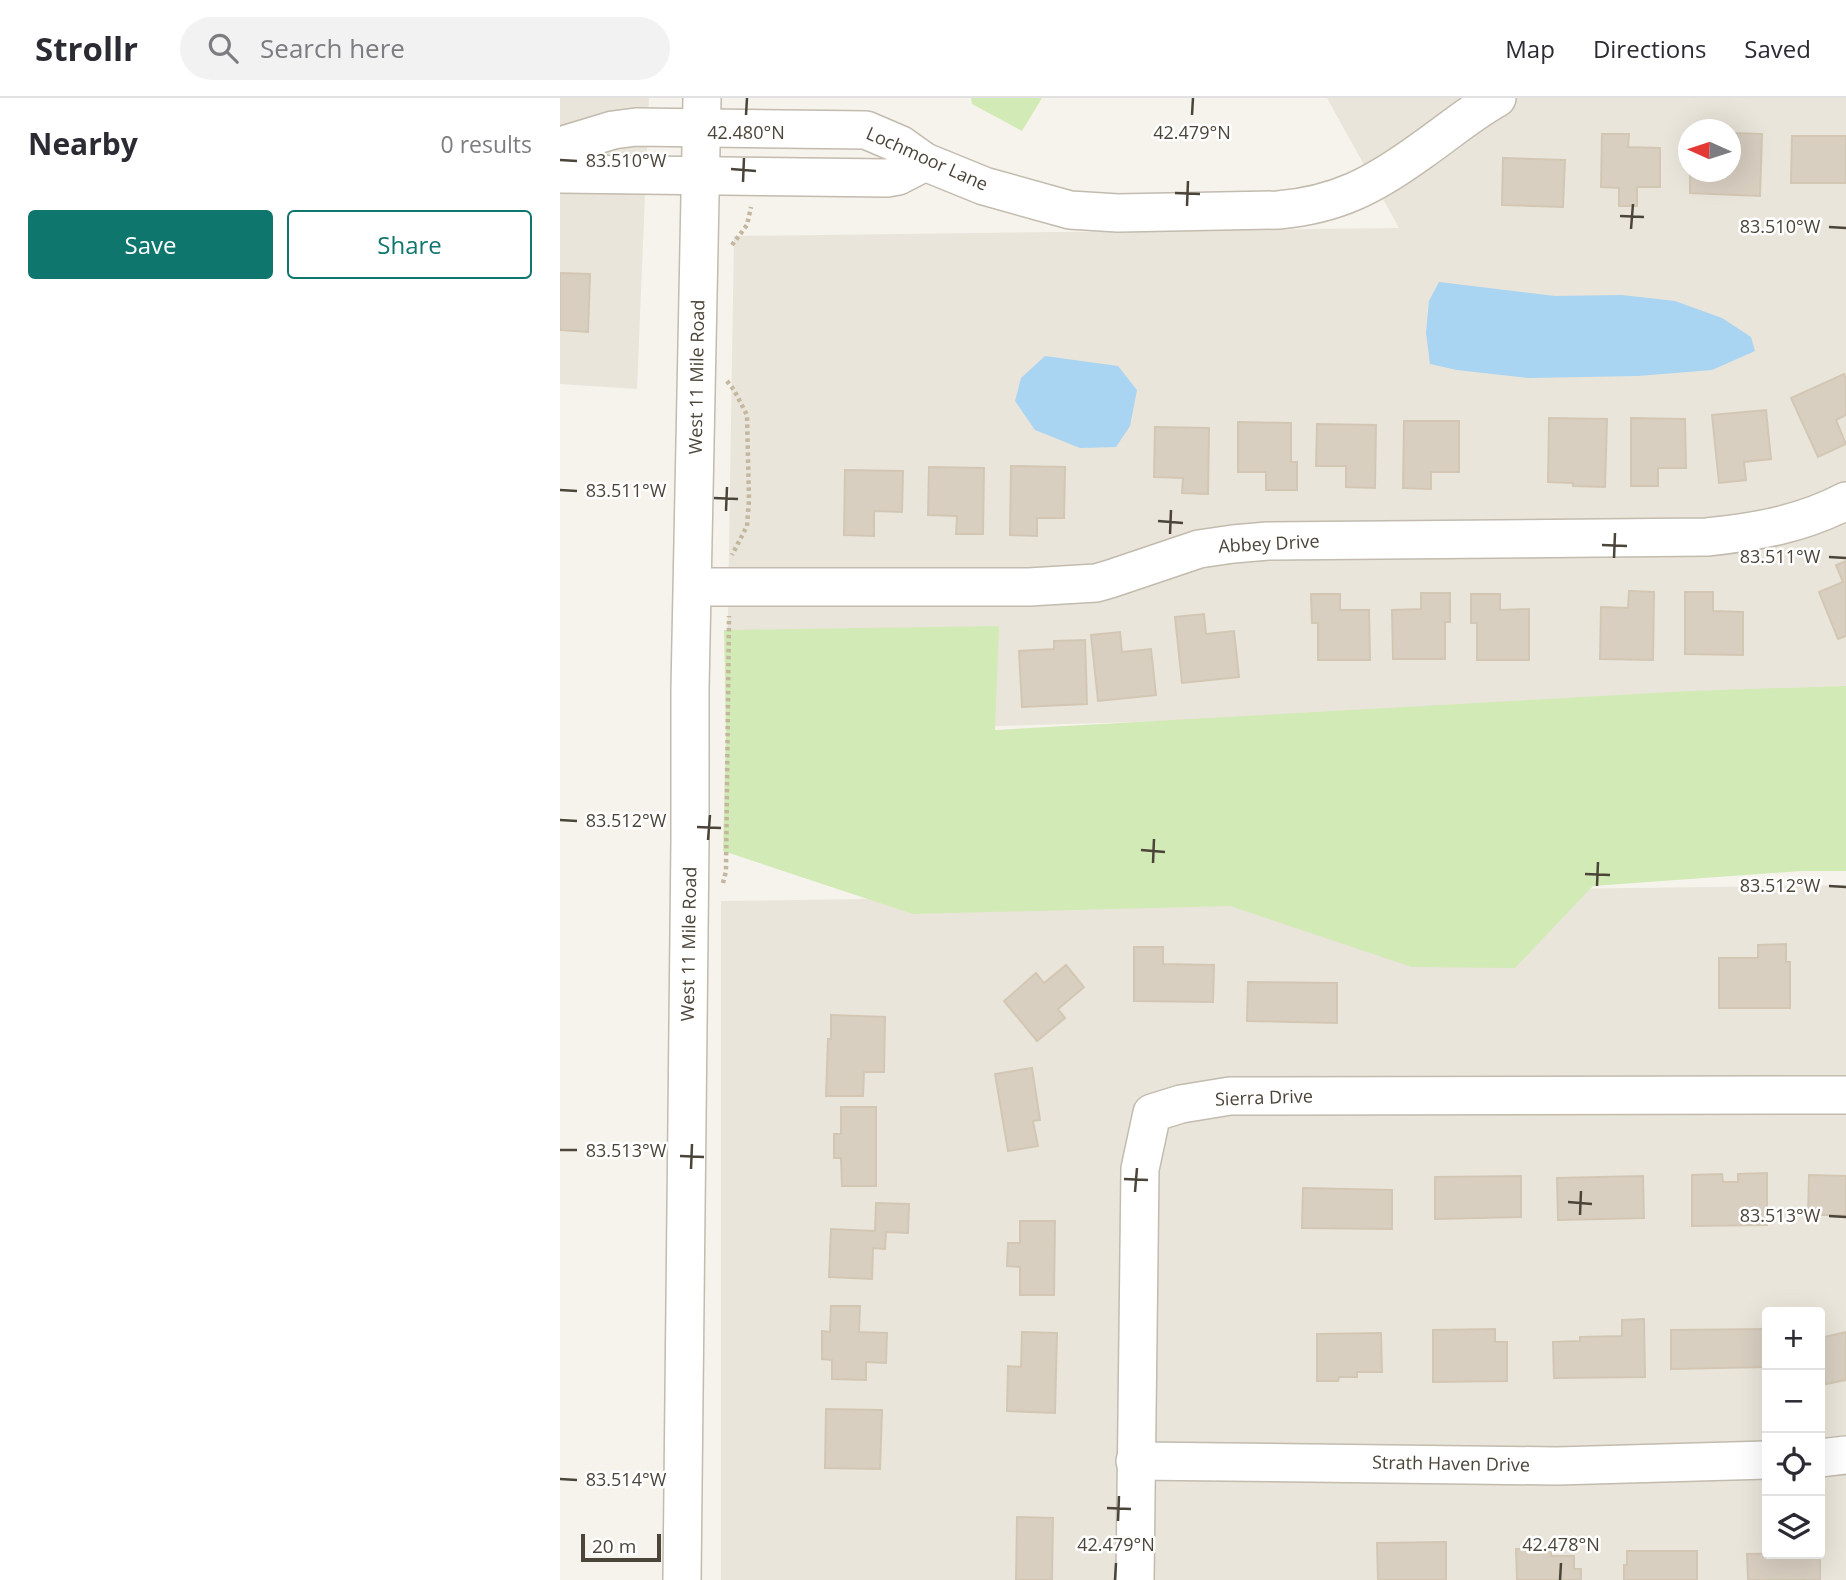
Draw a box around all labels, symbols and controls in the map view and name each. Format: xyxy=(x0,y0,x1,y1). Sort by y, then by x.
search box xyxy=(180,17,670,80)
text: Strollr xyxy=(35,26,138,71)
icon: search xyxy=(204,29,242,67)
text: Search here xyxy=(260,30,405,66)
text: Map xyxy=(1505,32,1555,65)
text: Directions xyxy=(1593,32,1706,65)
text: Saved xyxy=(1744,32,1811,65)
north arrow xyxy=(1678,119,1741,182)
text: 42.480°N xyxy=(707,120,785,144)
text: 42.479°N xyxy=(1153,120,1231,144)
street label: Lochmoor Lane xyxy=(863,121,992,196)
text: Nearby xyxy=(28,123,138,164)
text: 0 results xyxy=(441,128,532,160)
text: 83.510°W xyxy=(586,148,667,172)
button: Save xyxy=(28,210,273,279)
button: Share xyxy=(287,210,532,279)
text: 83.510°W xyxy=(1740,214,1821,238)
street label: West 11 Mile Road xyxy=(683,299,709,455)
text: 83.511°W xyxy=(586,478,667,502)
street label: Abbey Drive xyxy=(1218,528,1320,558)
text: 83.511°W xyxy=(1740,544,1821,568)
text: 83.512°W xyxy=(586,808,667,832)
street label: West 11 Mile Road xyxy=(675,866,701,1022)
text: 83.512°W xyxy=(1740,873,1821,897)
street label: Sierra Drive xyxy=(1215,1083,1313,1111)
text: 83.513°W xyxy=(586,1138,667,1162)
text: 83.513°W xyxy=(1740,1203,1821,1227)
map controls xyxy=(1762,1307,1825,1559)
button: + xyxy=(1762,1307,1825,1370)
button: − xyxy=(1762,1370,1825,1433)
button: locate xyxy=(1762,1433,1825,1496)
street label: Strath Haven Drive xyxy=(1372,1450,1530,1476)
text: 83.514°W xyxy=(586,1467,667,1491)
button: layers xyxy=(1762,1496,1825,1559)
scale bar xyxy=(581,1531,662,1563)
text: 42.479°N xyxy=(1077,1532,1155,1556)
text: 42.478°N xyxy=(1522,1532,1600,1556)
text: 20 m xyxy=(592,1533,636,1559)

